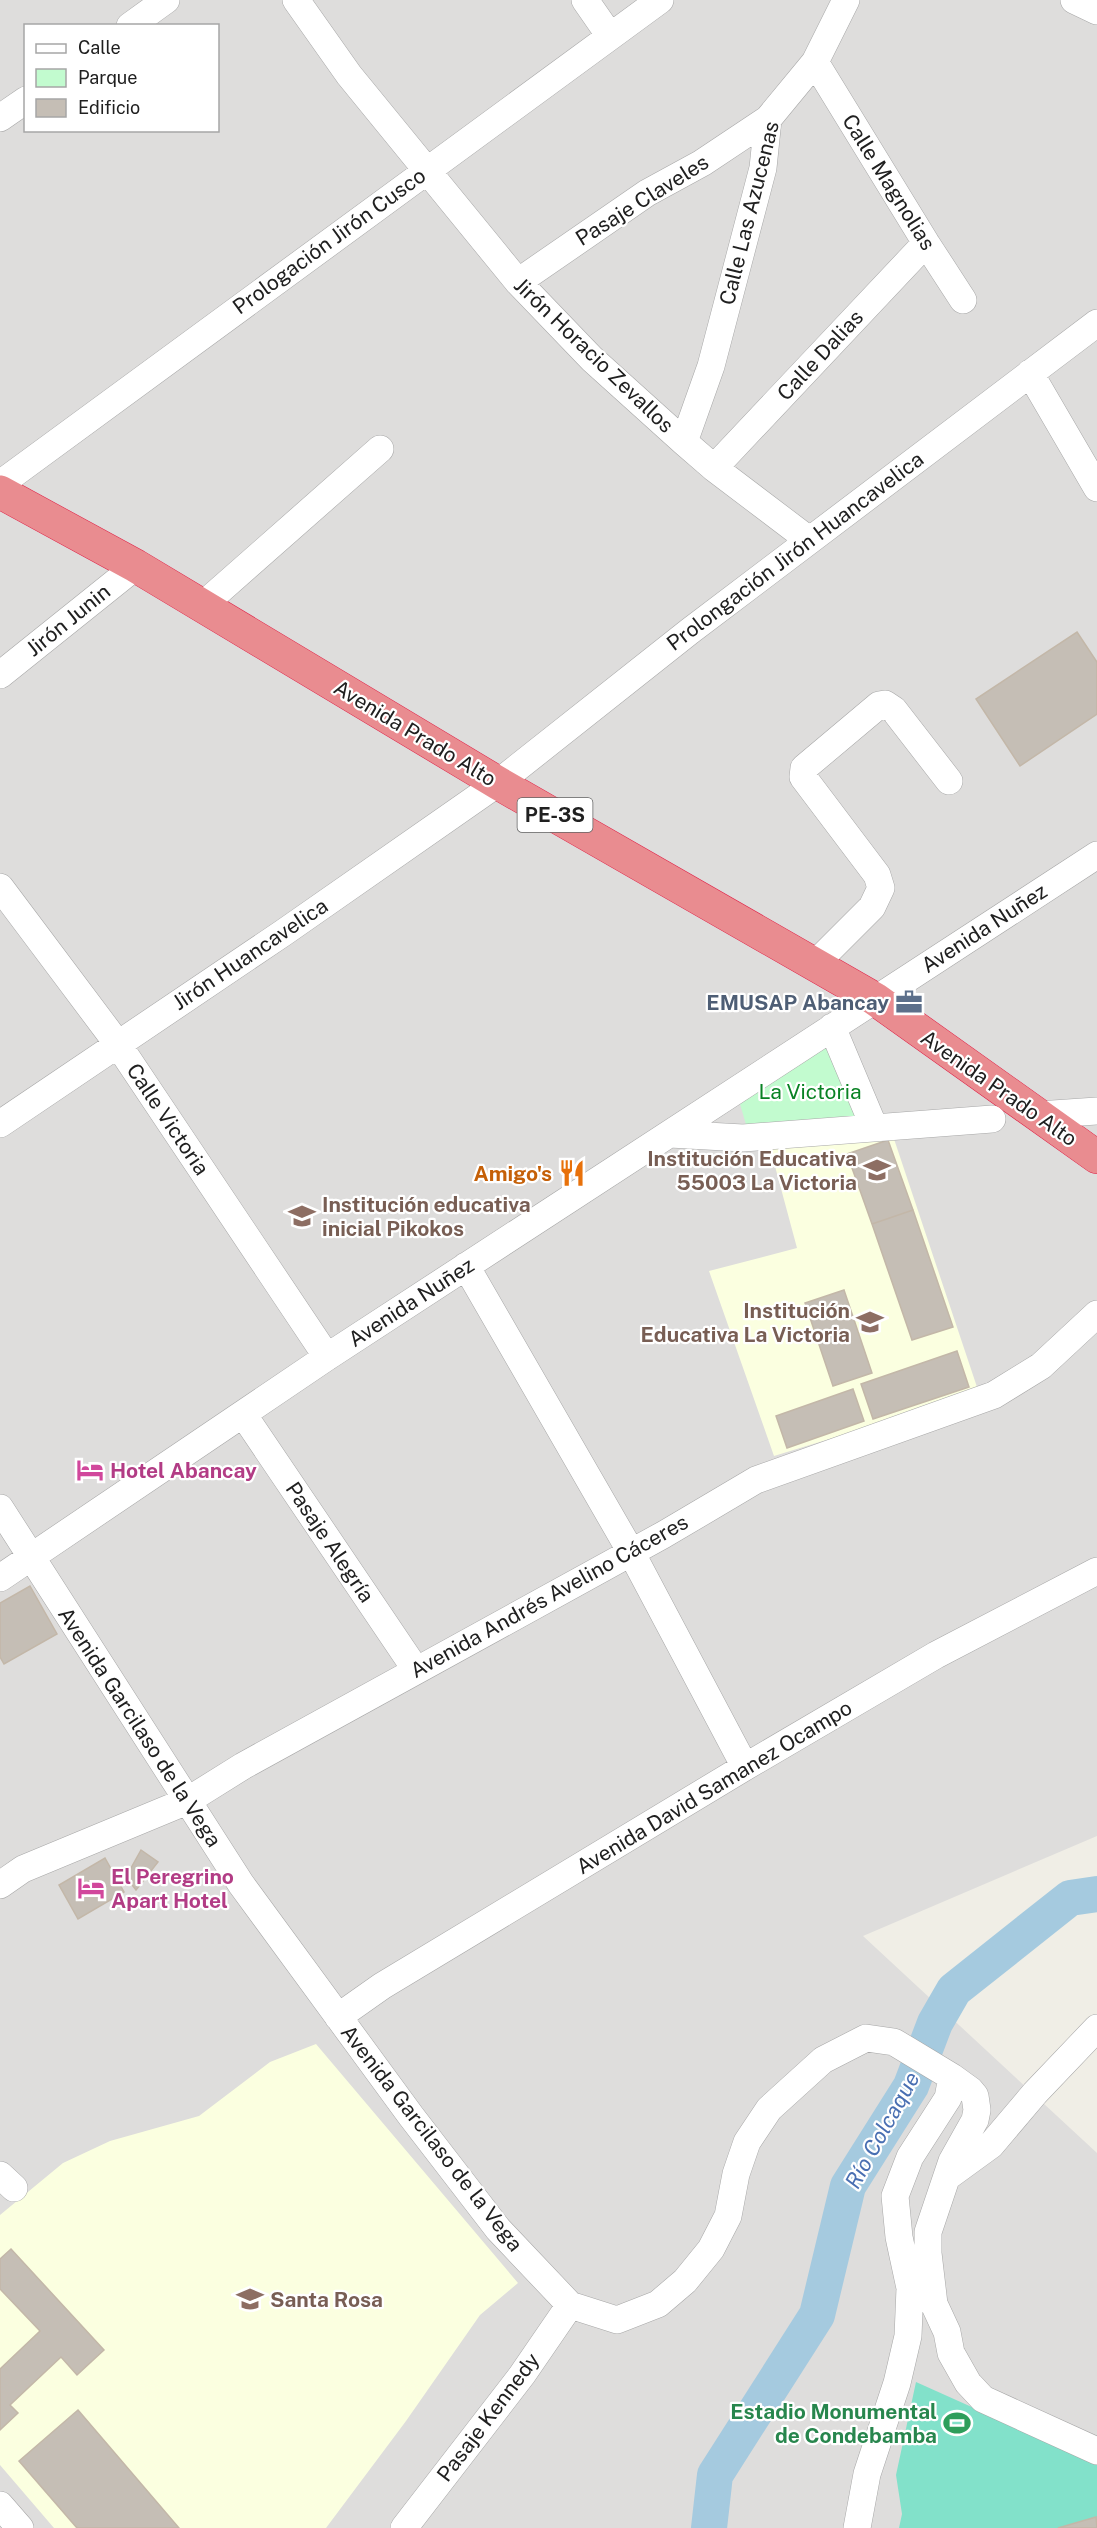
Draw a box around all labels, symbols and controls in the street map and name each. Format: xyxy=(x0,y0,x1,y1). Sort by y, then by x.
legend xyxy=(24,24,219,132)
text: Calle xyxy=(78,37,121,58)
text: Parque xyxy=(78,67,138,88)
text: Edificio xyxy=(78,97,140,118)
street label: Calle Magnolias xyxy=(837,109,941,255)
street label: Calle Las Azucenas xyxy=(714,119,784,307)
street label: Pasaje Claveles xyxy=(571,149,713,251)
street label: Prologación Jirón Cusco xyxy=(228,163,430,319)
street label: Jirón Horacio Zevallos xyxy=(509,272,679,438)
street label: Calle Dalias xyxy=(772,305,868,405)
street label: Prolongación Jirón Huancavelica xyxy=(662,446,928,656)
street label: Jirón Junin xyxy=(21,579,115,661)
street label: Avenida Prado Alto xyxy=(329,675,501,791)
road number: PE-3S xyxy=(518,798,592,832)
street label: Avenida Nuñez xyxy=(917,878,1051,978)
street label: Jirón Huancavelica xyxy=(168,893,332,1015)
office icon: EMUSAP Abancay xyxy=(894,987,924,1017)
place label: EMUSAP Abancay xyxy=(706,990,889,1015)
street label: Avenida Prado Alto xyxy=(916,1025,1082,1151)
street label: Calle Victoria xyxy=(122,1058,214,1180)
park label: La Victoria xyxy=(758,1079,862,1104)
place label: Institución Educativa 55003 La Victoria xyxy=(647,1146,857,1195)
school or university icon: Institución Educativa 55003 La Victoria xyxy=(862,1155,892,1185)
restaurant icon: Amigo's xyxy=(557,1158,587,1188)
place label: Amigo's xyxy=(473,1161,552,1186)
place label: Institución educativa inicial Pikokos xyxy=(322,1192,531,1241)
school or university icon: Institución educativa inicial Pikokos xyxy=(287,1201,317,1231)
street label: Avenida Nuñez xyxy=(344,1252,478,1352)
place label: Institución Educativa La Victoria xyxy=(641,1298,850,1347)
school or university icon: Institución Educativa La Victoria xyxy=(855,1307,885,1337)
hotel icon: Hotel Abancay xyxy=(75,1455,105,1485)
place label: Hotel Abancay xyxy=(110,1458,257,1483)
street label: Pasaje Alegría xyxy=(281,1477,379,1607)
street label: Avenida Andrés Avelino Cáceres xyxy=(406,1509,692,1683)
street label: Avenida Garcilaso de la Vega xyxy=(53,1603,227,1851)
street label: Avenida David Samanez Ocampo xyxy=(572,1695,856,1879)
place label: El Peregrino Apart Hotel xyxy=(111,1864,234,1913)
hotel icon: El Peregrino Apart Hotel xyxy=(76,1873,106,1903)
street label: Avenida Garcilaso de la Vega xyxy=(336,2020,528,2256)
water label: Río Colcaque xyxy=(839,2067,925,2193)
school or university icon: Santa Rosa xyxy=(235,2284,265,2314)
place label: Santa Rosa xyxy=(270,2287,383,2312)
street label: Pasaje Kennedy xyxy=(431,2348,545,2486)
place label: Estadio Monumental de Condebamba xyxy=(730,2399,937,2448)
sports icon: Estadio Monumental de Condebamba xyxy=(942,2408,972,2438)

